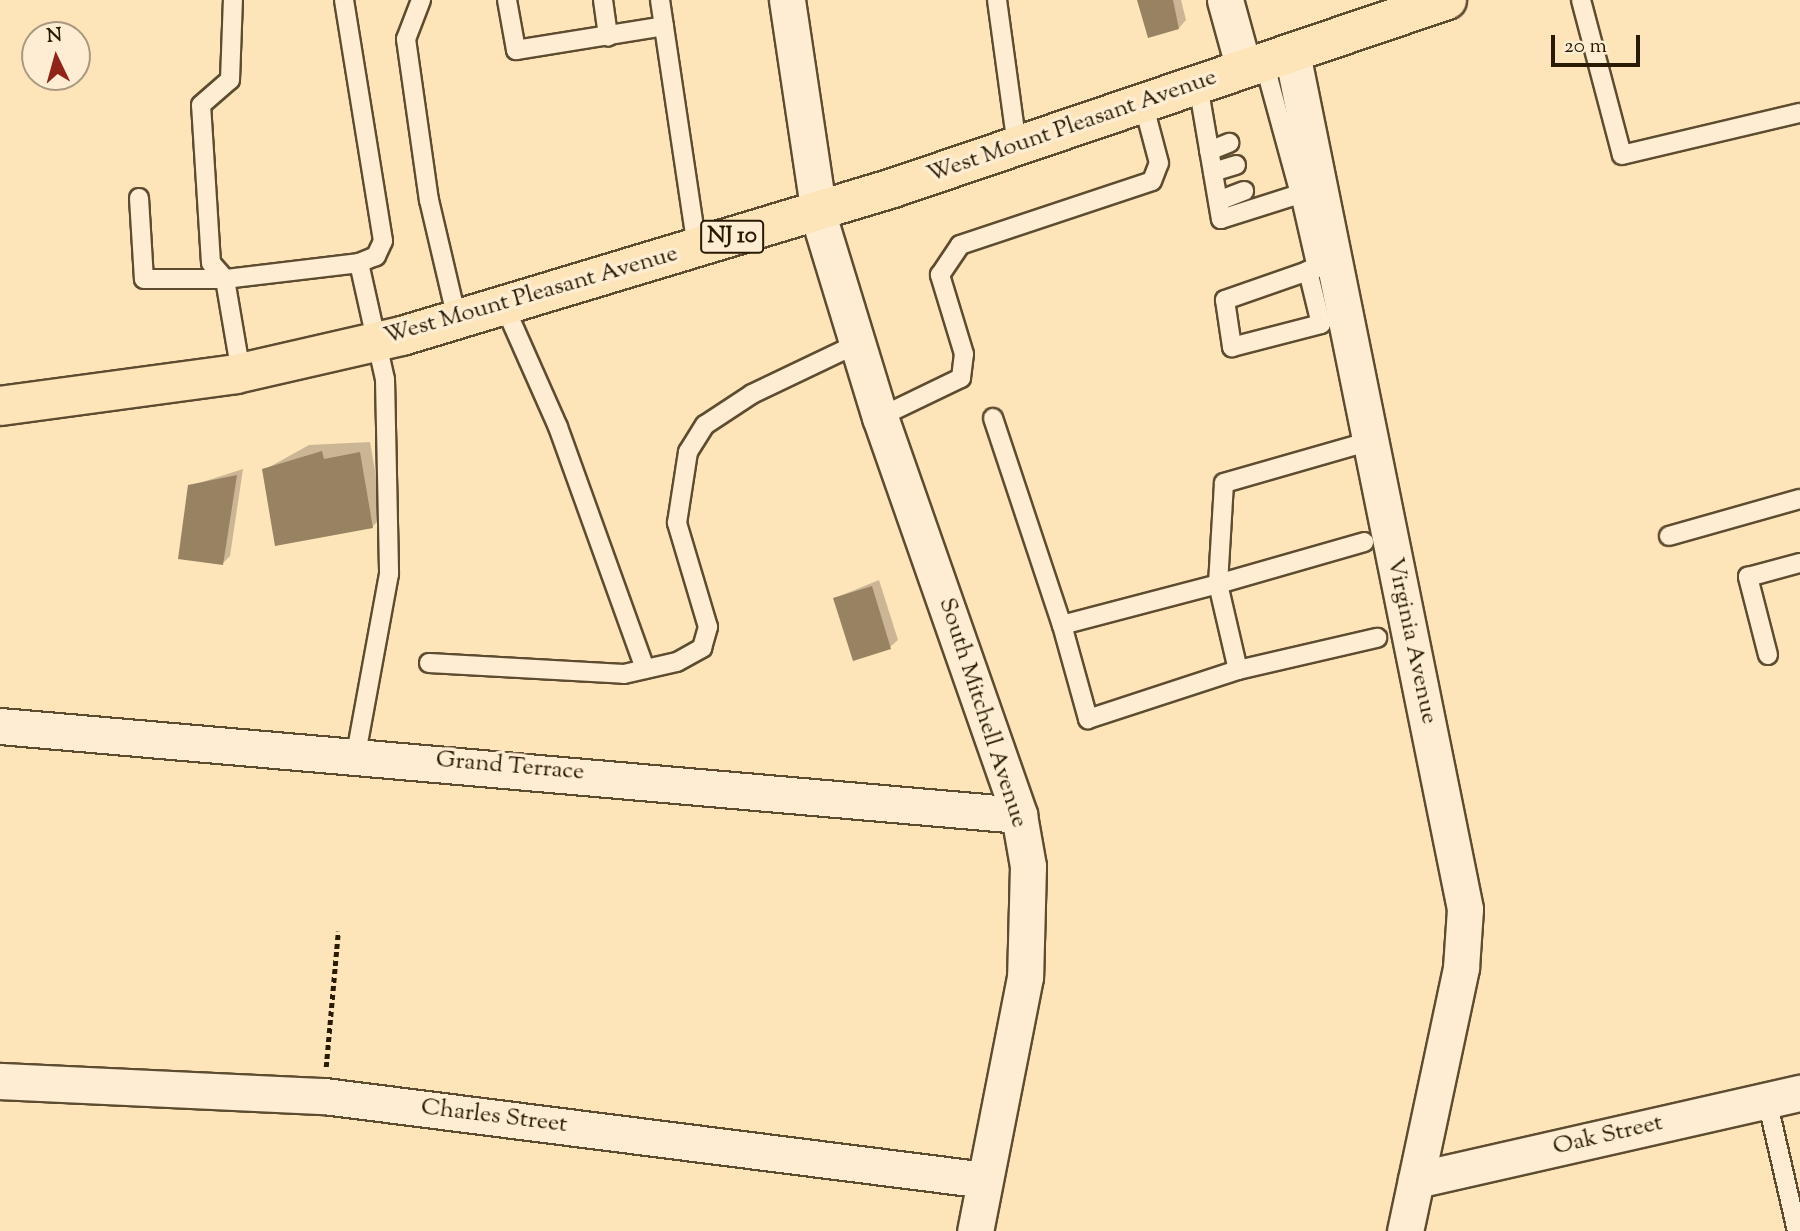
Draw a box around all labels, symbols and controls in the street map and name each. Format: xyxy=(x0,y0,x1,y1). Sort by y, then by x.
north arrow xyxy=(21,21,91,91)
scale bar xyxy=(1555,21,1644,65)
text: N xyxy=(46,22,63,51)
text: 20 m xyxy=(1564,32,1607,62)
street label: West Mount Pleasant Avenue xyxy=(923,64,1221,190)
road number: NJ 10 xyxy=(699,218,765,256)
street label: West Mount Pleasant Avenue xyxy=(381,240,681,352)
street label: Virginia Avenue xyxy=(1379,555,1443,727)
street label: South Mitchell Avenue xyxy=(931,594,1033,832)
street label: Grand Terrace xyxy=(435,746,585,788)
street label: Charles Street xyxy=(419,1094,569,1140)
street label: Oak Street xyxy=(1550,1109,1666,1163)

